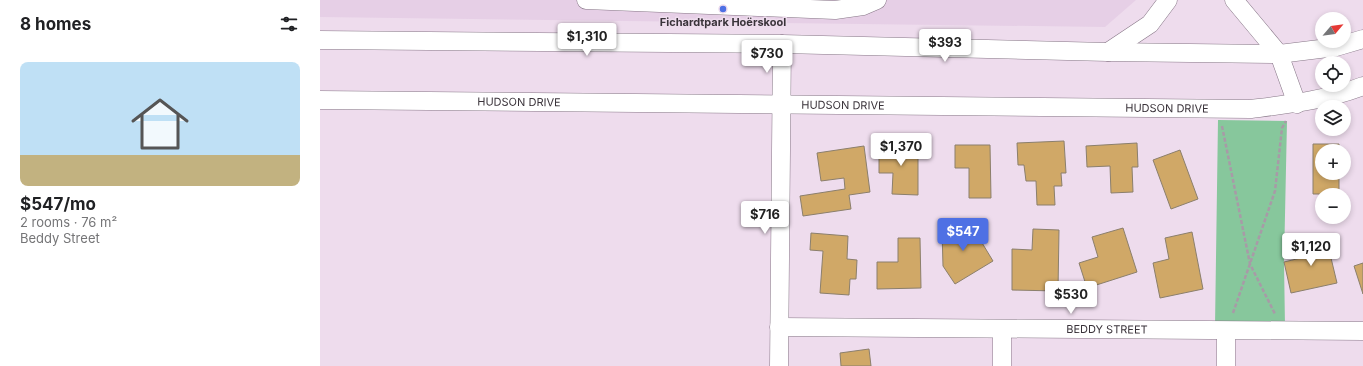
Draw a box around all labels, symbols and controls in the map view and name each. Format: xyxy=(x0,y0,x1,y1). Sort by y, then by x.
marker: Fichardtpark Hoërskool xyxy=(718,4,728,14)
north arrow xyxy=(1315,12,1351,48)
map controls xyxy=(1315,12,1351,224)
icon: filters xyxy=(278,13,300,35)
text: 8 homes xyxy=(20,14,91,34)
place label: Fichardtpark Hoërskool xyxy=(660,15,786,29)
pin: $1,310 xyxy=(554,23,620,57)
text: $1,310 xyxy=(567,28,607,44)
pin: $393 xyxy=(921,29,969,63)
text: $393 xyxy=(928,34,962,50)
pin: $730 xyxy=(743,40,791,74)
text: $730 xyxy=(750,45,784,61)
button: locate xyxy=(1315,56,1351,92)
icon: home xyxy=(124,88,196,160)
street label: HUDSON DRIVE xyxy=(477,95,561,109)
street label: HUDSON DRIVE xyxy=(801,98,885,112)
button: layers xyxy=(1315,100,1351,136)
street label: HUDSON DRIVE xyxy=(1125,101,1209,116)
pin: $1,370 xyxy=(868,133,934,167)
text: $1,370 xyxy=(880,138,922,154)
button: + xyxy=(1315,144,1351,180)
button: − xyxy=(1315,188,1351,224)
text: $547/mo xyxy=(20,194,96,214)
pin: $716 xyxy=(741,201,789,235)
text: $716 xyxy=(750,206,780,222)
text: 2 rooms · 76 m² xyxy=(20,214,117,230)
pin: $547 xyxy=(939,218,987,252)
text: $547 xyxy=(946,223,980,239)
text: Beddy Street xyxy=(20,230,100,246)
pin: $1,120 xyxy=(1278,233,1344,267)
text: $1,120 xyxy=(1291,238,1331,254)
pin: $530 xyxy=(1047,281,1095,315)
text: $530 xyxy=(1054,286,1088,302)
street label: BEDDY STREET xyxy=(1066,322,1148,337)

